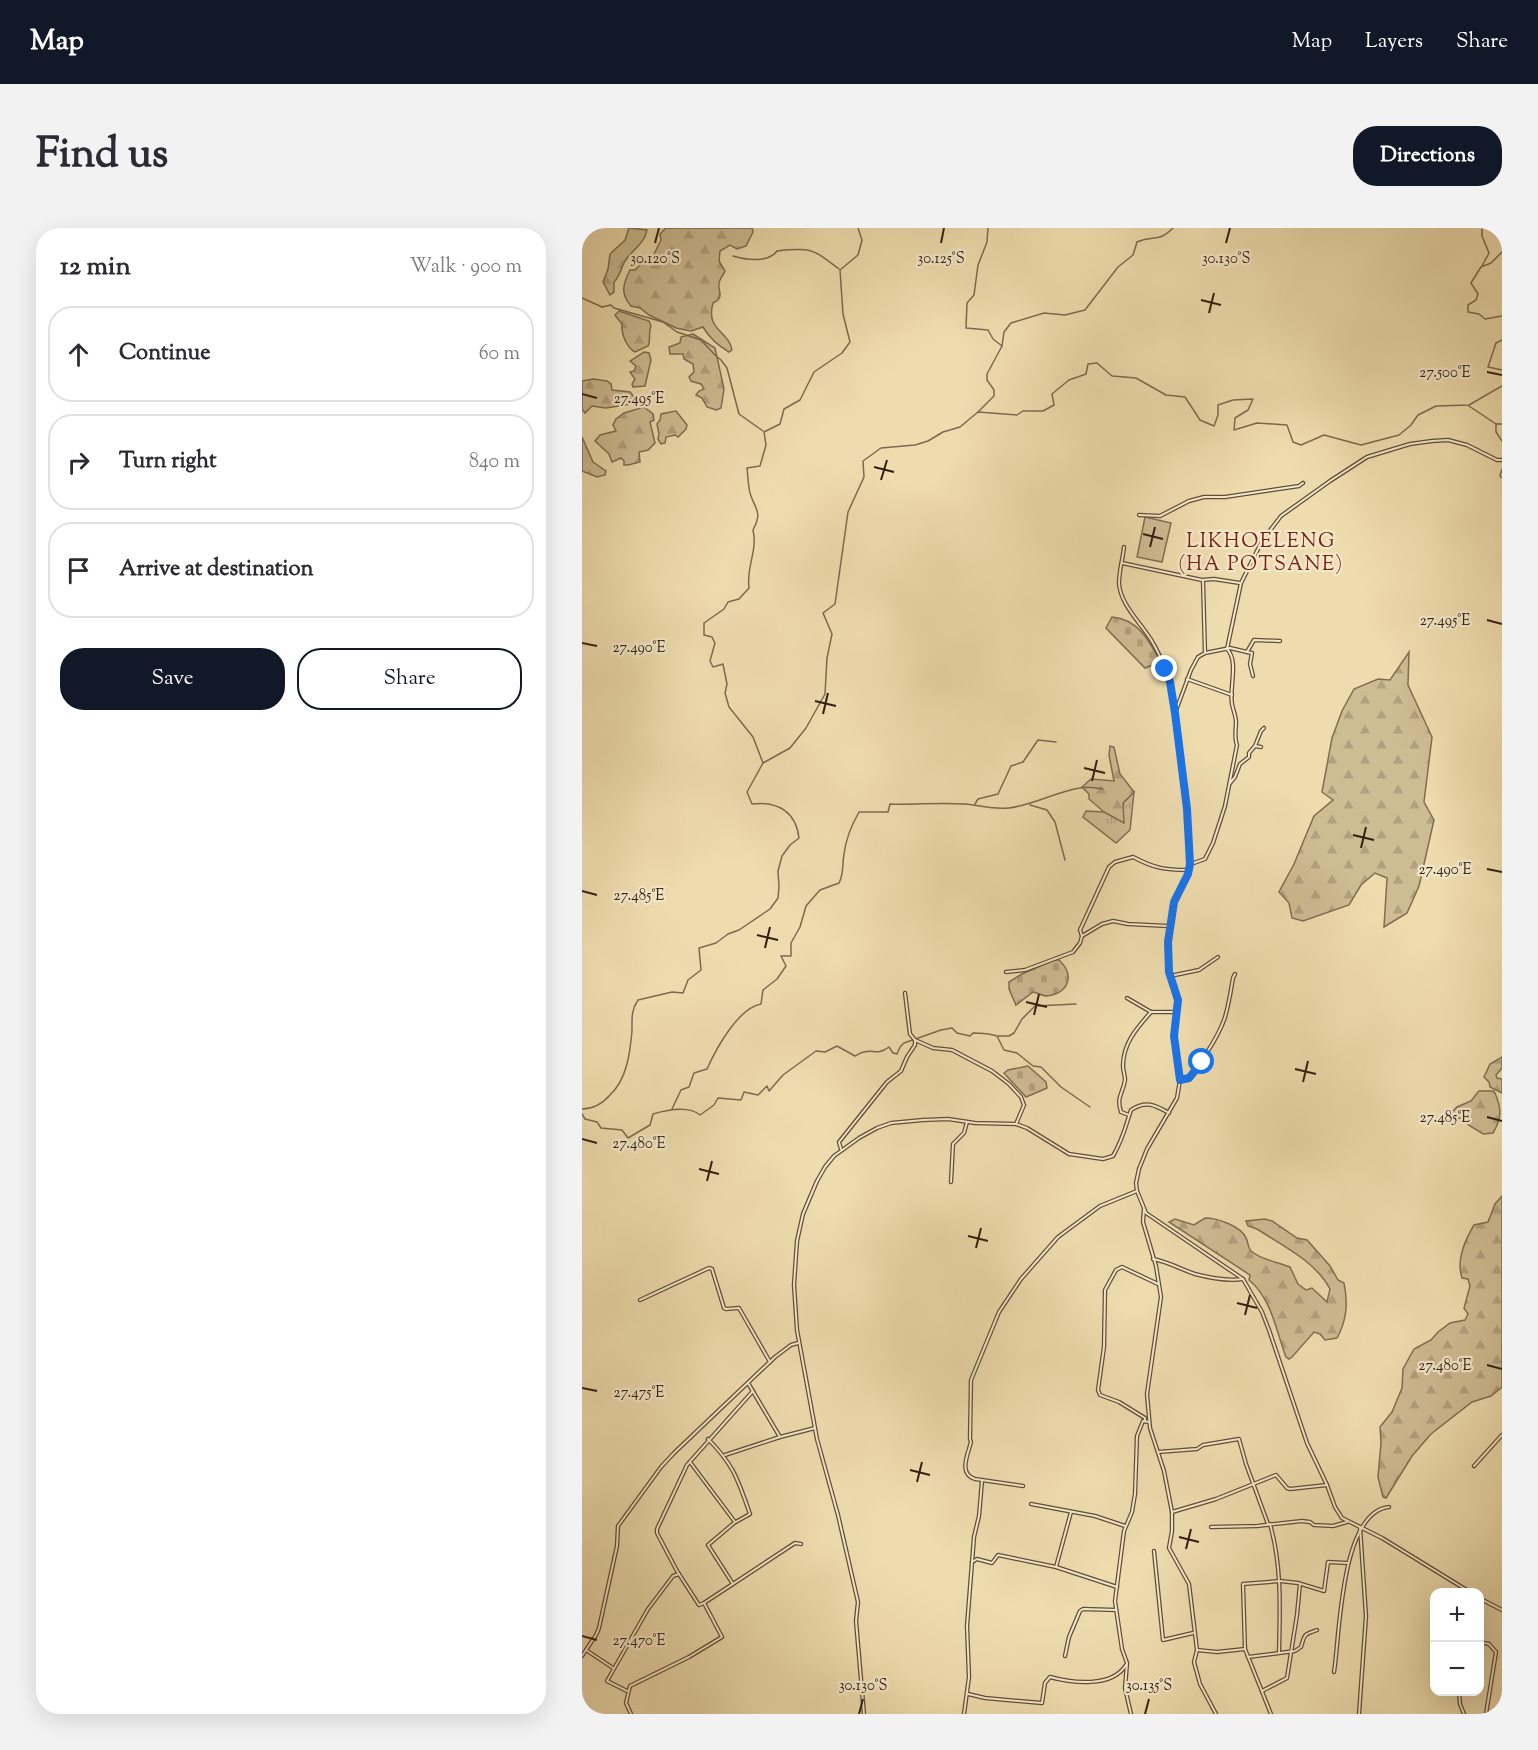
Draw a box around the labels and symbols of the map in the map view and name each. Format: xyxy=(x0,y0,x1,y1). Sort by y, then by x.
text: 30.120°S xyxy=(630,249,680,270)
text: 30.125°S xyxy=(917,249,965,270)
text: 30.130°S xyxy=(1202,249,1250,270)
text: 27.500°E xyxy=(1419,363,1471,384)
text: 27.495°E xyxy=(614,389,664,410)
district label: LIKHOELENG (HA POTSANE) xyxy=(1178,528,1344,580)
text: 27.495°E xyxy=(1420,611,1470,632)
text: 27.490°E xyxy=(613,638,665,659)
route end xyxy=(1151,655,1177,681)
text: 27.490°E xyxy=(1419,860,1471,881)
text: 27.485°E xyxy=(614,886,664,907)
route start xyxy=(1188,1048,1214,1074)
text: 27.485°E xyxy=(1420,1108,1470,1129)
text: 27.480°E xyxy=(612,1134,666,1155)
text: 27.480°E xyxy=(1418,1356,1472,1377)
text: 27.475°E xyxy=(614,1383,664,1404)
text: 27.470°E xyxy=(613,1631,666,1652)
text: 30.130°S xyxy=(839,1676,887,1697)
text: 30.135°S xyxy=(1126,1676,1172,1697)

